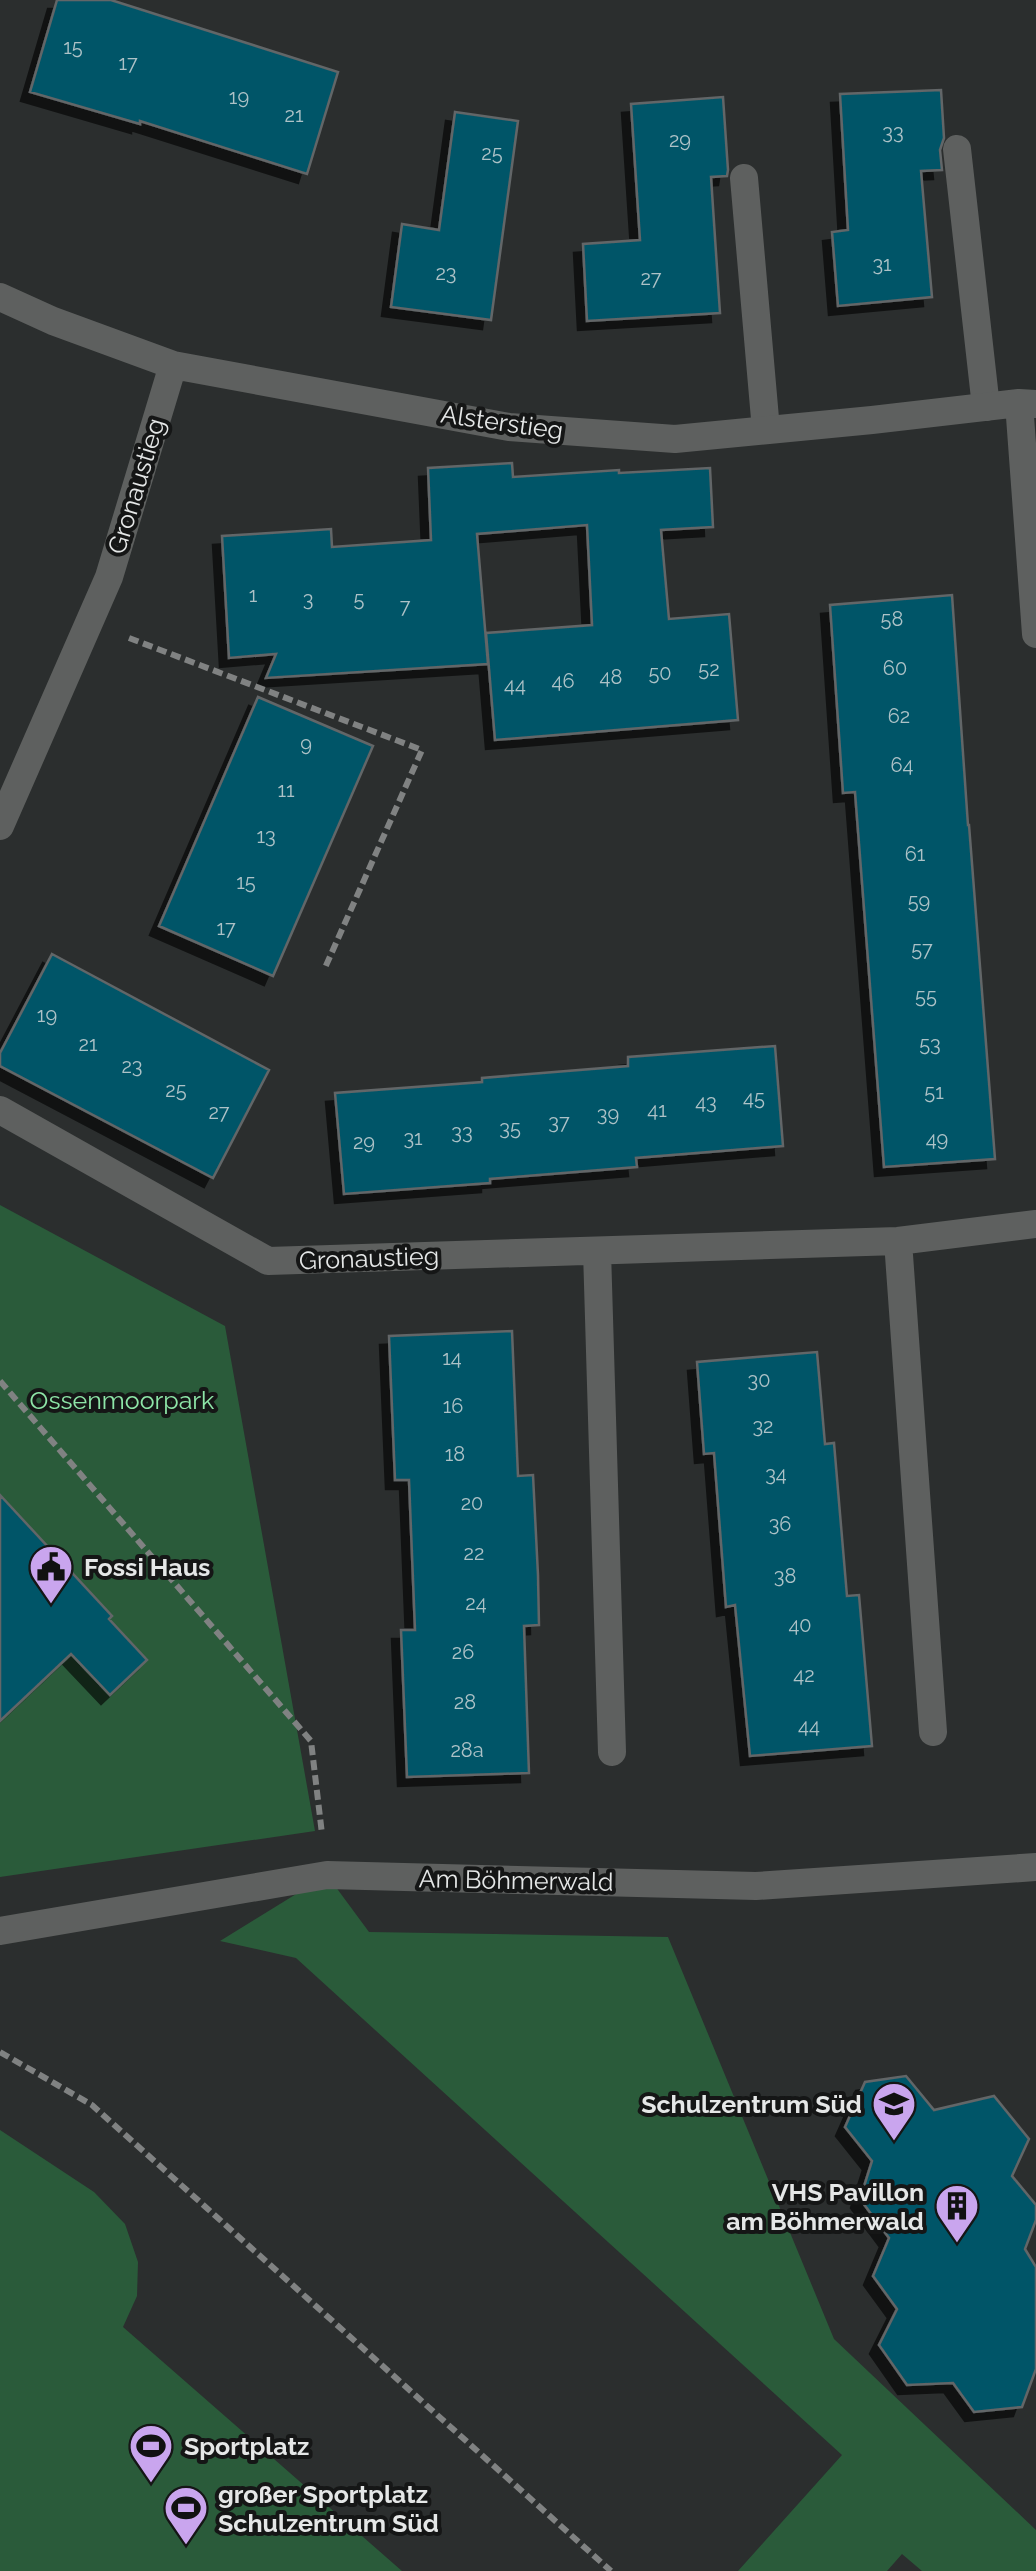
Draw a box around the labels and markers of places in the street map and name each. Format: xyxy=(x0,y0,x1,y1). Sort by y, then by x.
public building icon: Fossi Haus xyxy=(28,1544,74,1605)
place label: Fossi Haus xyxy=(84,1552,210,1582)
school or university icon: Schulzentrum Süd xyxy=(871,2081,917,2142)
place label: Schulzentrum Süd xyxy=(641,2089,862,2119)
place label: VHS Pavillon am Böhmerwald xyxy=(726,2177,924,2236)
building icon: VHS Pavillon am Böhmerwald xyxy=(934,2183,980,2244)
sports icon: Sportplatz xyxy=(128,2423,174,2484)
place label: Sportplatz xyxy=(184,2431,309,2461)
place label: großer Sportplatz Schulzentrum Süd xyxy=(218,2479,439,2538)
sports icon: großer Sportplatz Schulzentrum Süd xyxy=(163,2485,209,2546)

